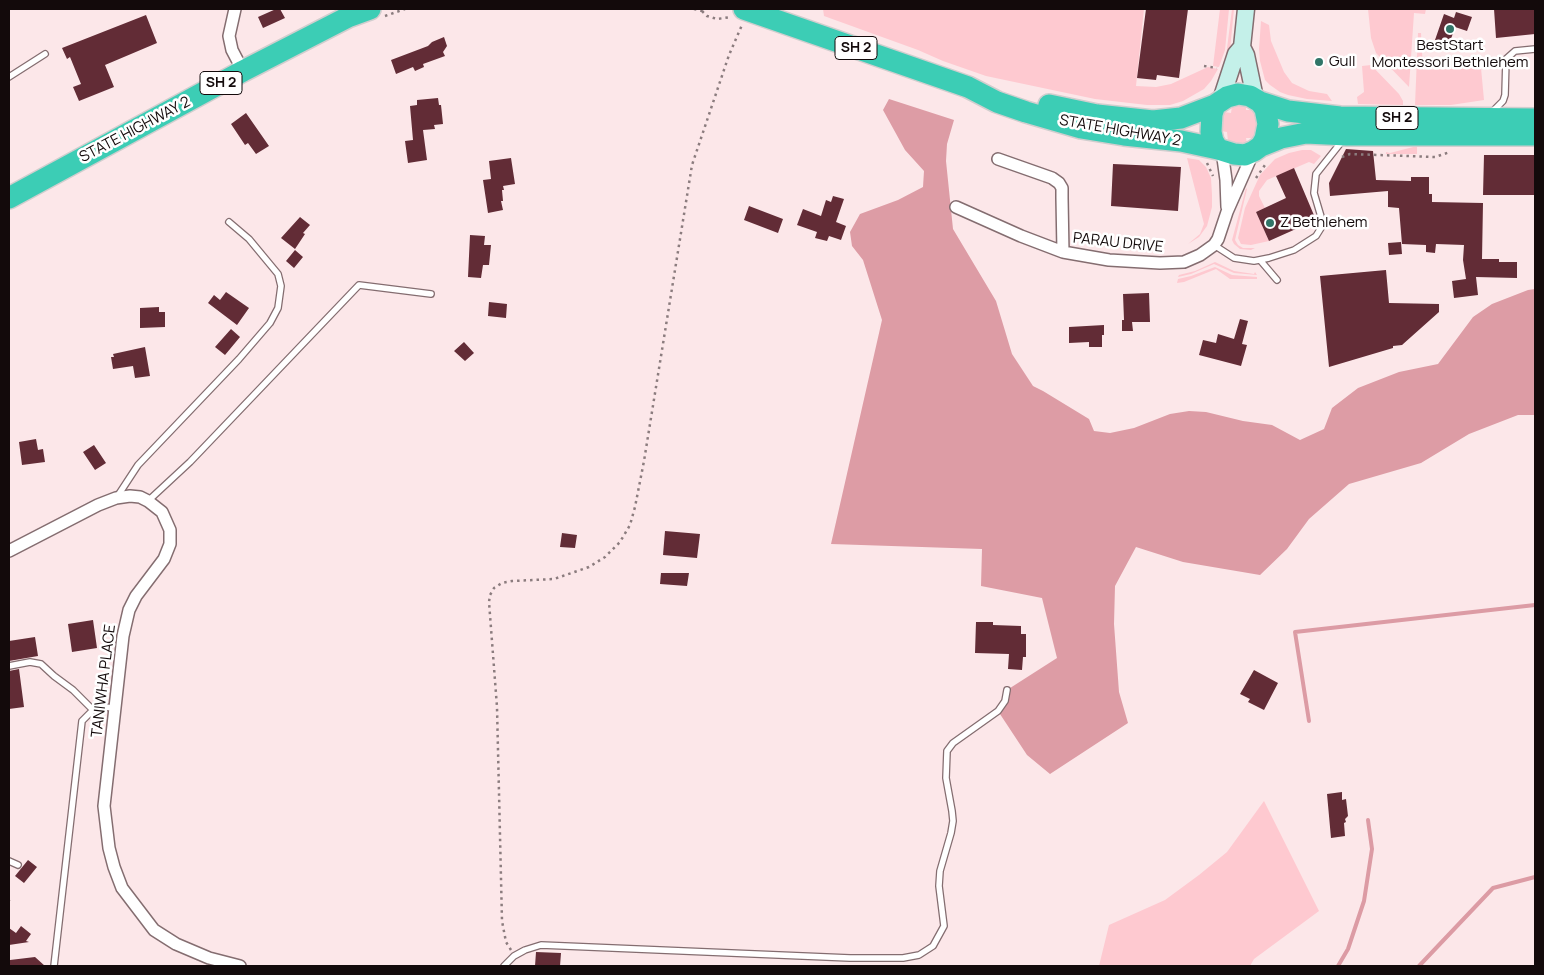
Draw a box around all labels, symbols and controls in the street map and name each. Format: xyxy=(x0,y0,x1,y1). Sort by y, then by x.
marker: BestStart Montessori Bethlehem xyxy=(1444,23,1456,35)
road number: SH 2 xyxy=(835,36,877,59)
place label: BestStart Montessori Bethlehem xyxy=(1372,37,1528,72)
place label: Gull xyxy=(1329,53,1355,71)
marker: Gull xyxy=(1313,56,1325,68)
road number: SH 2 xyxy=(200,72,242,95)
street label: STATE HIGHWAY 2 xyxy=(76,93,194,167)
road number: SH 2 xyxy=(1376,106,1418,130)
street label: STATE HIGHWAY 2 xyxy=(1058,111,1182,151)
place label: Z Bethlehem xyxy=(1280,214,1368,232)
marker: Z Bethlehem xyxy=(1264,217,1276,229)
street label: PARAU DRIVE xyxy=(1072,229,1164,257)
street label: TANIWHA PLACE xyxy=(88,623,120,739)

